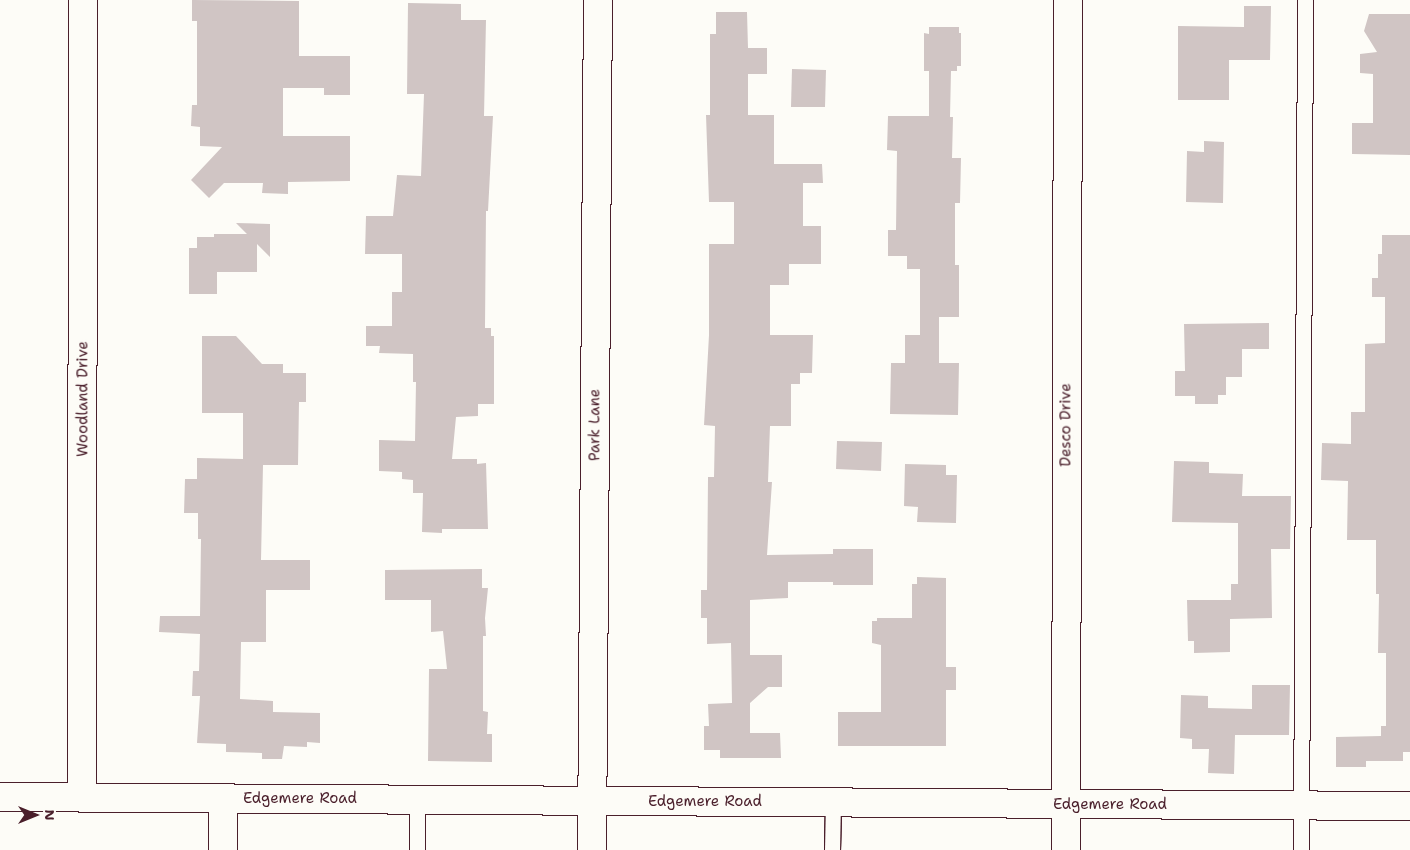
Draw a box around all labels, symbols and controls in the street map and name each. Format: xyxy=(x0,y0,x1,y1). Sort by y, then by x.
street label: Woodland Drive xyxy=(74,341,92,457)
street label: Desco Drive xyxy=(1057,383,1075,467)
street label: Park Lane xyxy=(586,389,604,461)
north arrow xyxy=(10,790,60,840)
street label: Edgemere Road xyxy=(243,790,357,808)
street label: Edgemere Road xyxy=(648,793,762,811)
street label: Edgemere Road xyxy=(1053,796,1167,814)
text: N xyxy=(41,809,59,821)

